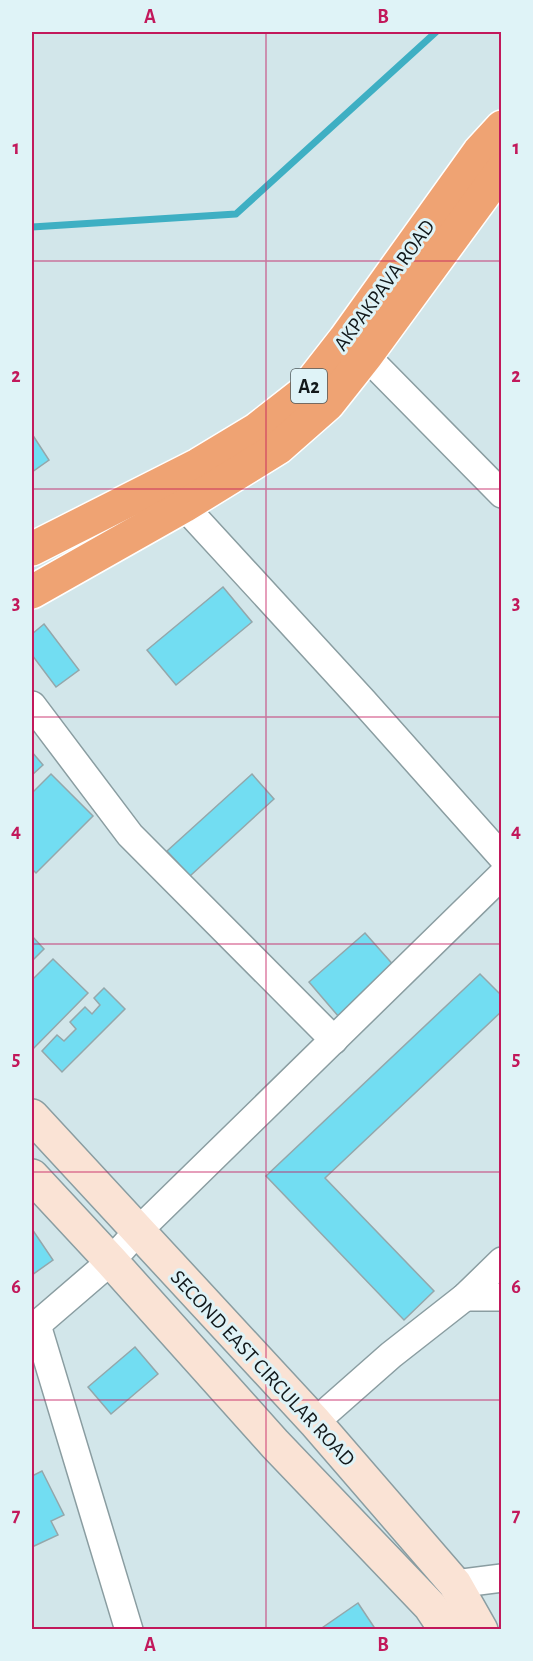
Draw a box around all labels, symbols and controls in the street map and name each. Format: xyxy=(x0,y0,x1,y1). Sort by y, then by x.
text: A xyxy=(144,7,156,27)
text: B xyxy=(377,7,389,27)
text: 1 xyxy=(12,138,20,158)
text: 1 xyxy=(512,138,520,158)
street label: AKPAKPAVA ROAD xyxy=(330,216,439,355)
text: 2 xyxy=(11,366,21,386)
text: 2 xyxy=(511,366,521,386)
road number: A2 xyxy=(291,369,327,403)
text: 3 xyxy=(12,593,20,613)
text: 3 xyxy=(512,593,520,613)
text: 4 xyxy=(11,821,21,841)
text: 4 xyxy=(511,821,521,841)
text: 5 xyxy=(12,1049,20,1069)
text: 5 xyxy=(512,1049,520,1069)
street label: SECOND EAST CIRCULAR ROAD xyxy=(167,1266,359,1470)
text: 6 xyxy=(11,1277,21,1297)
text: 6 xyxy=(511,1277,521,1297)
text: 7 xyxy=(12,1505,21,1525)
text: 7 xyxy=(512,1505,521,1525)
text: A xyxy=(144,1635,156,1655)
text: B xyxy=(377,1635,389,1655)

